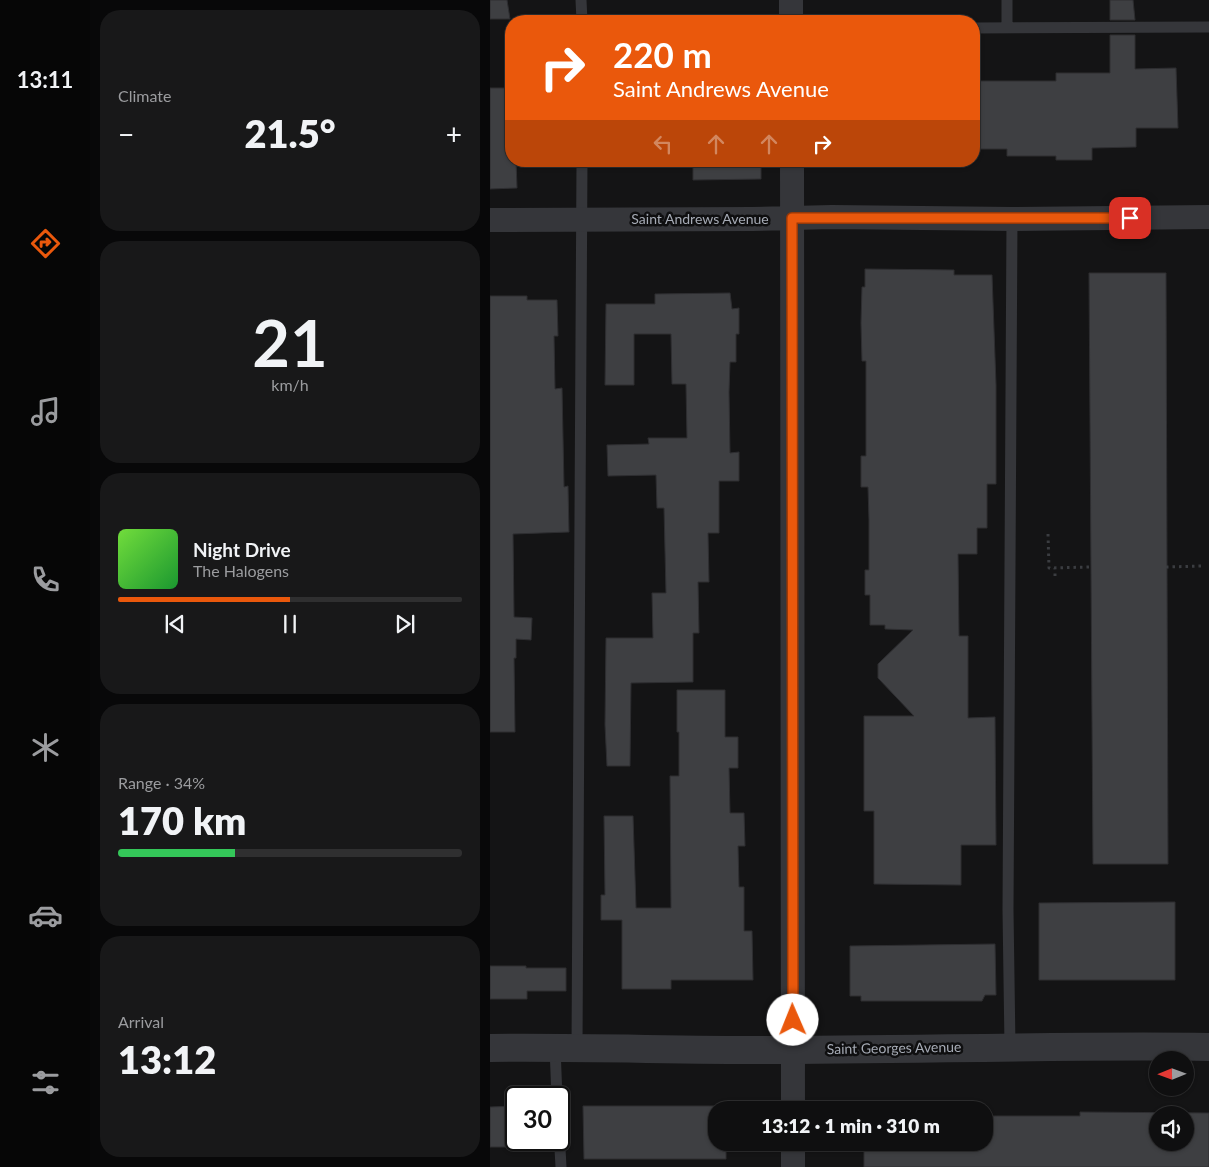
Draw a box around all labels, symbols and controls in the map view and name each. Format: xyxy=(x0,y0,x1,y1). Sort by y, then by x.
text: 220 m xyxy=(613,33,712,75)
icon: right xyxy=(530,35,595,100)
text: 13:11 xyxy=(17,66,73,93)
text: Saint Andrews Avenue xyxy=(613,75,829,102)
text: Climate xyxy=(118,86,171,105)
text: 21.5° xyxy=(244,110,336,156)
text: − xyxy=(118,117,134,151)
text: + xyxy=(446,117,462,151)
icon: left xyxy=(649,130,677,158)
icon: ahead xyxy=(702,130,730,158)
icon: ahead xyxy=(755,130,783,158)
icon: right xyxy=(808,130,836,158)
pin xyxy=(1109,197,1151,239)
icon: arrive xyxy=(1116,204,1144,232)
street label: Saint Andrews Avenue xyxy=(631,210,769,227)
icon: directions xyxy=(28,226,63,261)
text: 21 xyxy=(252,303,328,381)
text: km/h xyxy=(271,375,309,394)
icon: music xyxy=(28,394,63,429)
text: Night Drive xyxy=(193,538,291,561)
text: The Halogens xyxy=(193,561,289,580)
icon: phone xyxy=(28,562,63,597)
icon: previous xyxy=(161,610,189,638)
icon: pause xyxy=(276,610,304,638)
icon: next xyxy=(391,610,419,638)
icon: climate xyxy=(28,730,63,765)
text: Range · 34% xyxy=(118,773,205,792)
text: 170 km xyxy=(118,797,246,843)
icon: car xyxy=(28,898,63,933)
position arrow xyxy=(766,993,818,1045)
text: Arrival xyxy=(118,1012,164,1031)
text: 13:12 xyxy=(118,1036,216,1082)
street label: Saint Georges Avenue xyxy=(827,1038,961,1057)
north arrow xyxy=(1149,1051,1194,1096)
map controls xyxy=(1149,1051,1194,1151)
icon: filters xyxy=(28,1065,63,1100)
speed limit sign: 30 xyxy=(505,1086,570,1151)
button: sound xyxy=(1149,1106,1194,1151)
text: 13:12 · 1 min · 310 m xyxy=(761,1114,940,1137)

